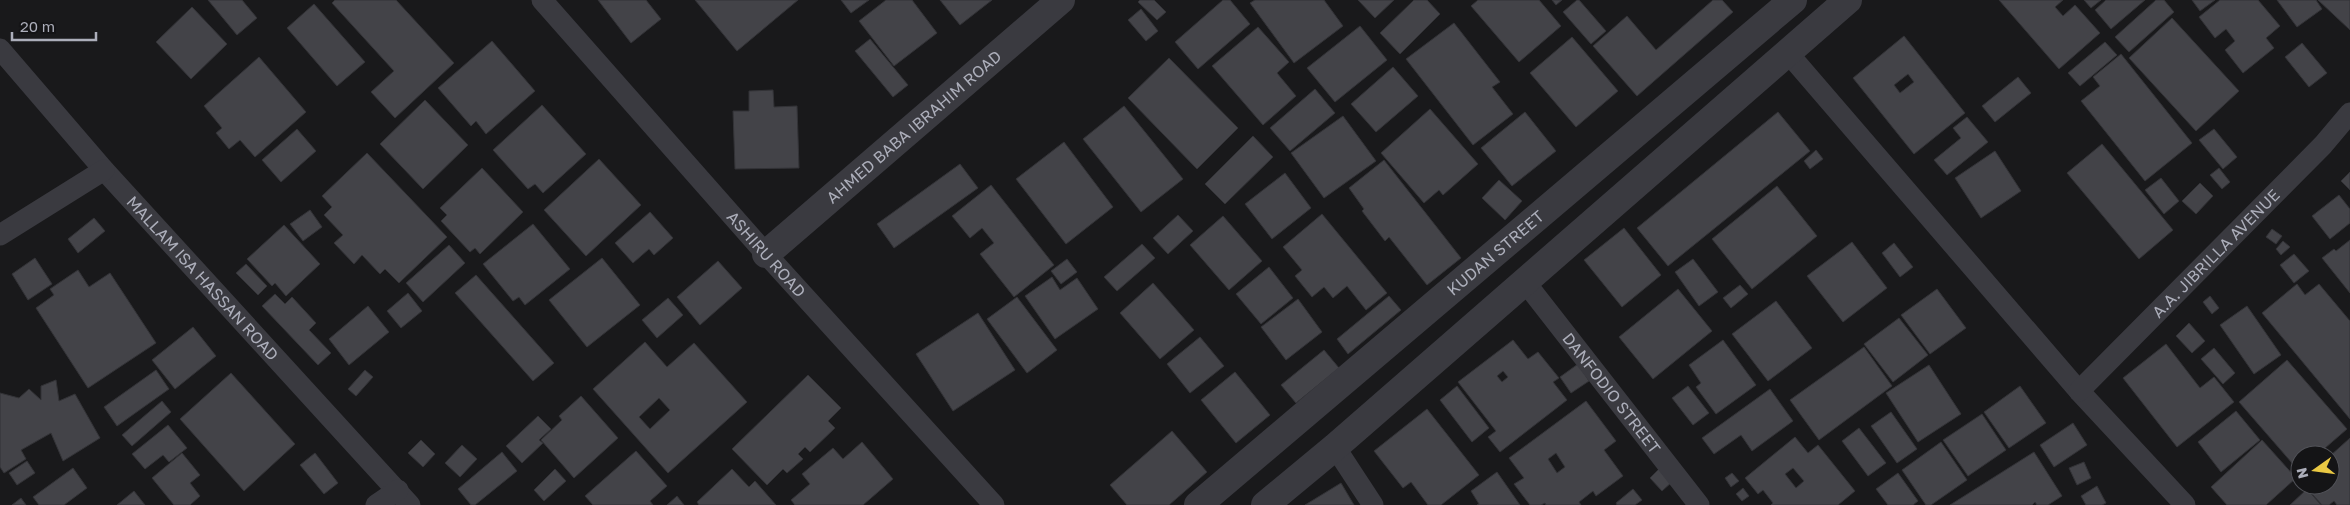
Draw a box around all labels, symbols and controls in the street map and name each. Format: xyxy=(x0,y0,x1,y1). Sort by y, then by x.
scale bar xyxy=(12,10,96,42)
text: 20 m xyxy=(20,17,55,35)
street label: AHMED BABA IBRAHIM ROAD xyxy=(822,46,1005,208)
street label: A.A. JIBRILLA AVENUE xyxy=(2148,185,2284,322)
street label: MALLAM ISA HASSAN ROAD xyxy=(123,192,283,365)
street label: KUDAN STREET xyxy=(1443,206,1548,299)
street label: ASHIRU ROAD xyxy=(723,207,810,301)
street label: DANFODIO STREET xyxy=(1558,329,1665,458)
north arrow xyxy=(2290,445,2340,495)
text: N xyxy=(2292,466,2311,480)

